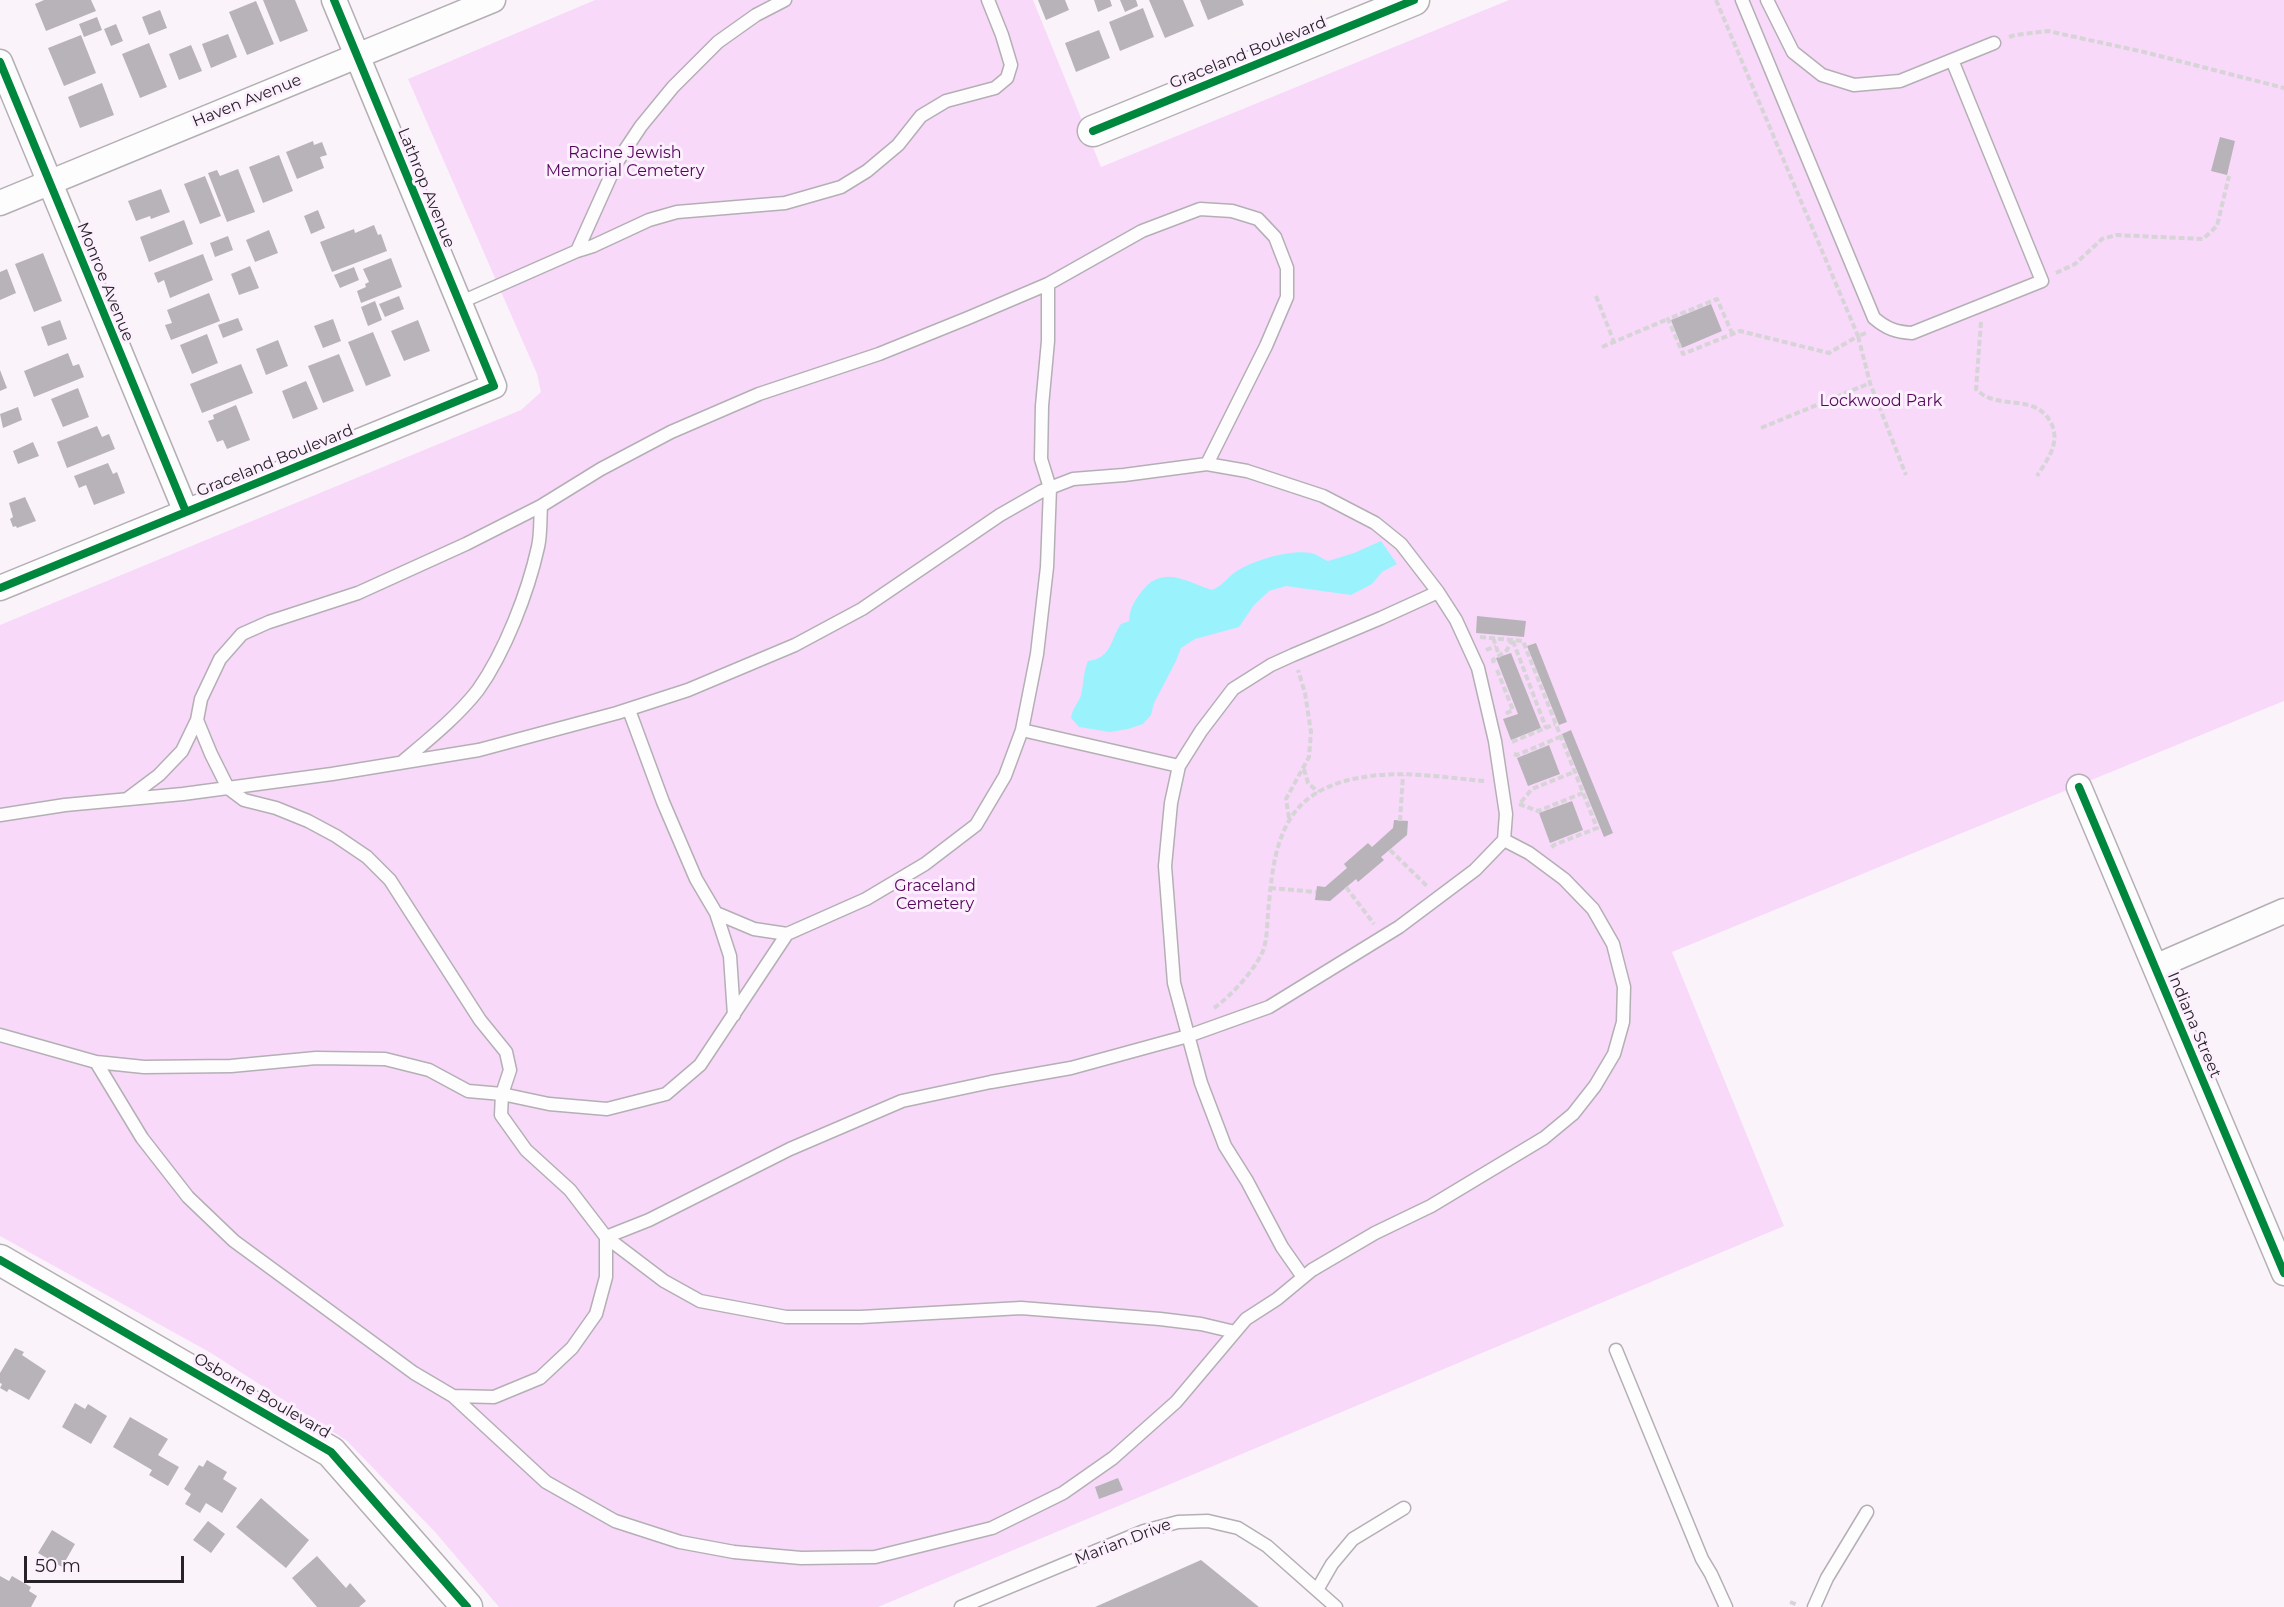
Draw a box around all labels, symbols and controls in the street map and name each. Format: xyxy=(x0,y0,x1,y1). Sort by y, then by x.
street label: Graceland Boulevard xyxy=(1167,13,1329,93)
street label: Haven Avenue xyxy=(190,70,304,132)
street label: Lathrop Avenue xyxy=(393,125,459,251)
park label: Racine Jewish Memorial Cemetery xyxy=(546,143,704,181)
street label: Monroe Avenue xyxy=(72,220,138,344)
park label: Lockwood Park xyxy=(1820,391,1942,411)
street label: Graceland Boulevard xyxy=(194,421,356,501)
park label: Graceland Cemetery xyxy=(894,876,976,914)
street label: Indiana Street xyxy=(2163,969,2225,1081)
street label: Osborne Boulevard xyxy=(190,1349,334,1443)
street label: Marian Drive xyxy=(1072,1515,1174,1569)
scale bar xyxy=(27,1544,188,1582)
text: 50 m xyxy=(35,1555,81,1577)

